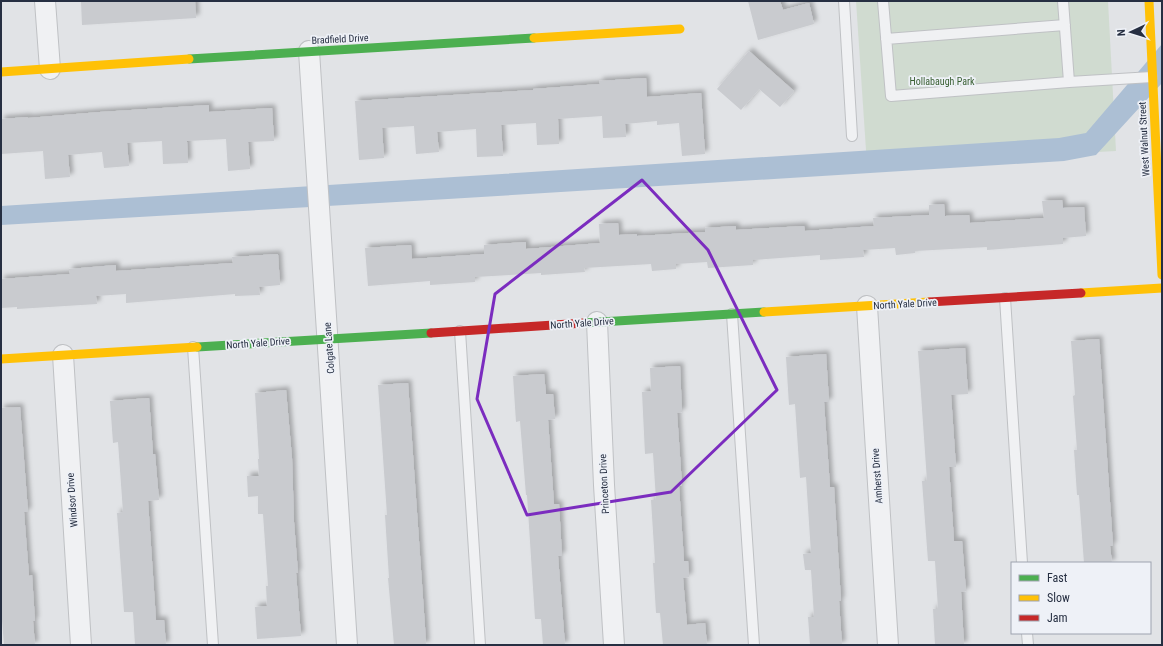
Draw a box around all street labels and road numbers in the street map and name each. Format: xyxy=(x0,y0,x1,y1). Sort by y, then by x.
street label: Bradfield Drive xyxy=(311,32,369,46)
street label: West Walnut Street xyxy=(1137,101,1151,177)
street label: North Yale Drive xyxy=(873,297,937,311)
street label: North Yale Drive xyxy=(550,315,614,331)
street label: Colgate Lane xyxy=(322,322,336,374)
street label: North Yale Drive xyxy=(226,335,290,351)
street label: Amherst Drive xyxy=(870,448,884,504)
street label: Princeton Drive xyxy=(597,453,611,514)
street label: Windsor Drive xyxy=(65,472,79,528)

